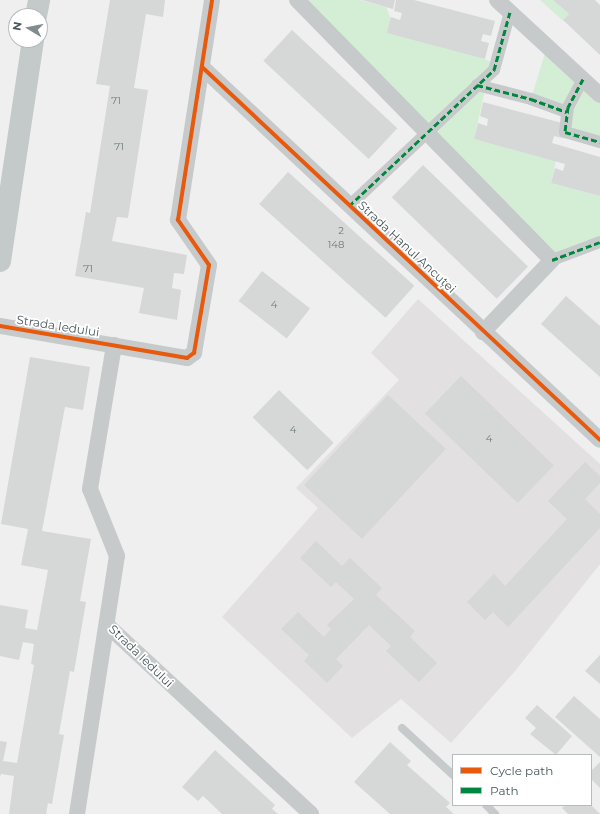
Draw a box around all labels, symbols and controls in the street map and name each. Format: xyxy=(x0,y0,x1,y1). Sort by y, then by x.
north arrow xyxy=(8,8,48,48)
text: N xyxy=(10,21,25,32)
house number: 71 xyxy=(111,95,121,107)
house number: 71 xyxy=(114,141,124,153)
street label: Strada Hanul Ancuței xyxy=(355,198,459,296)
house number: 2 xyxy=(338,225,344,237)
house number: 148 xyxy=(328,239,344,251)
house number: 71 xyxy=(83,263,93,275)
house number: 4 xyxy=(271,299,277,311)
street label: Strada Iedului xyxy=(16,312,100,340)
house number: 4 xyxy=(290,424,296,436)
house number: 4 xyxy=(486,433,492,445)
street label: Strada Iedului xyxy=(106,622,176,690)
legend xyxy=(452,754,592,806)
text: Cycle path xyxy=(490,763,553,778)
text: Path xyxy=(490,783,519,798)

